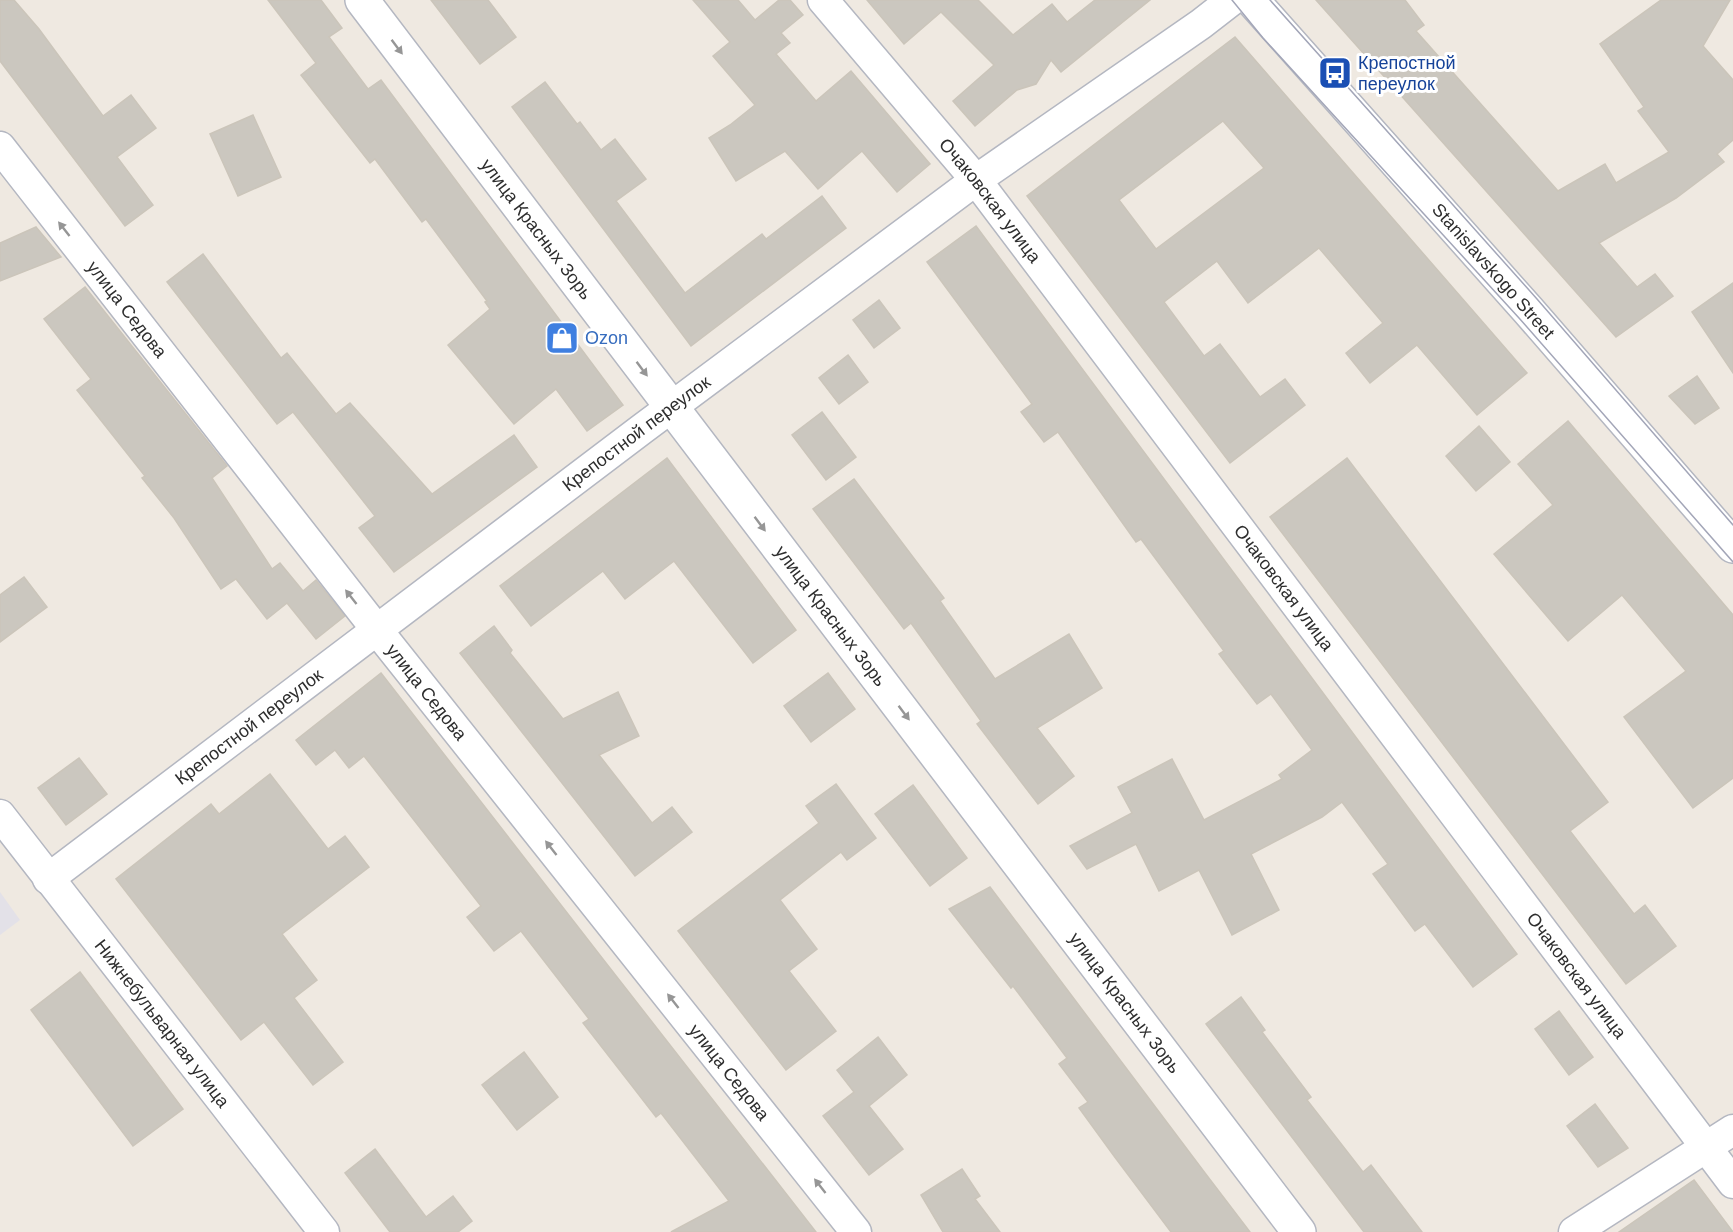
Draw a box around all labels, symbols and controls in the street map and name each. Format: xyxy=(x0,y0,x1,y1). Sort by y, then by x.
one-way arrow xyxy=(391,39,403,54)
place label: Крепостной переулок xyxy=(1358,53,1456,94)
bus stop icon: Крепостной переулок xyxy=(1317,55,1353,91)
street label: Очаковская улица xyxy=(935,134,1045,267)
street label: улица Красных Зорь xyxy=(477,155,596,303)
street label: Stanislavskogo Street xyxy=(1428,199,1559,343)
one-way arrow xyxy=(59,222,71,237)
street label: улица Седова xyxy=(83,257,171,362)
shop icon: Ozon xyxy=(544,320,580,356)
place label: Ozon xyxy=(585,328,628,348)
one-way arrow xyxy=(636,361,648,376)
street label: Крепостной переулок xyxy=(559,372,714,495)
one-way arrow xyxy=(754,517,766,532)
street label: Очаковская улица xyxy=(1230,521,1338,655)
street label: улица Красных Зорь xyxy=(771,542,890,690)
one-way arrow xyxy=(345,589,358,605)
street label: улица Седова xyxy=(382,640,471,745)
street label: Крепостной переулок xyxy=(171,665,327,789)
one-way arrow xyxy=(897,705,909,720)
one-way arrow xyxy=(545,840,558,856)
street label: Очаковская улица xyxy=(1523,909,1631,1043)
street label: улица Красных Зорь xyxy=(1065,929,1185,1077)
street label: Нижнебульварная улица xyxy=(91,936,234,1112)
one-way arrow xyxy=(667,993,679,1008)
street label: улица Седова xyxy=(685,1020,774,1125)
one-way arrow xyxy=(814,1179,827,1194)

